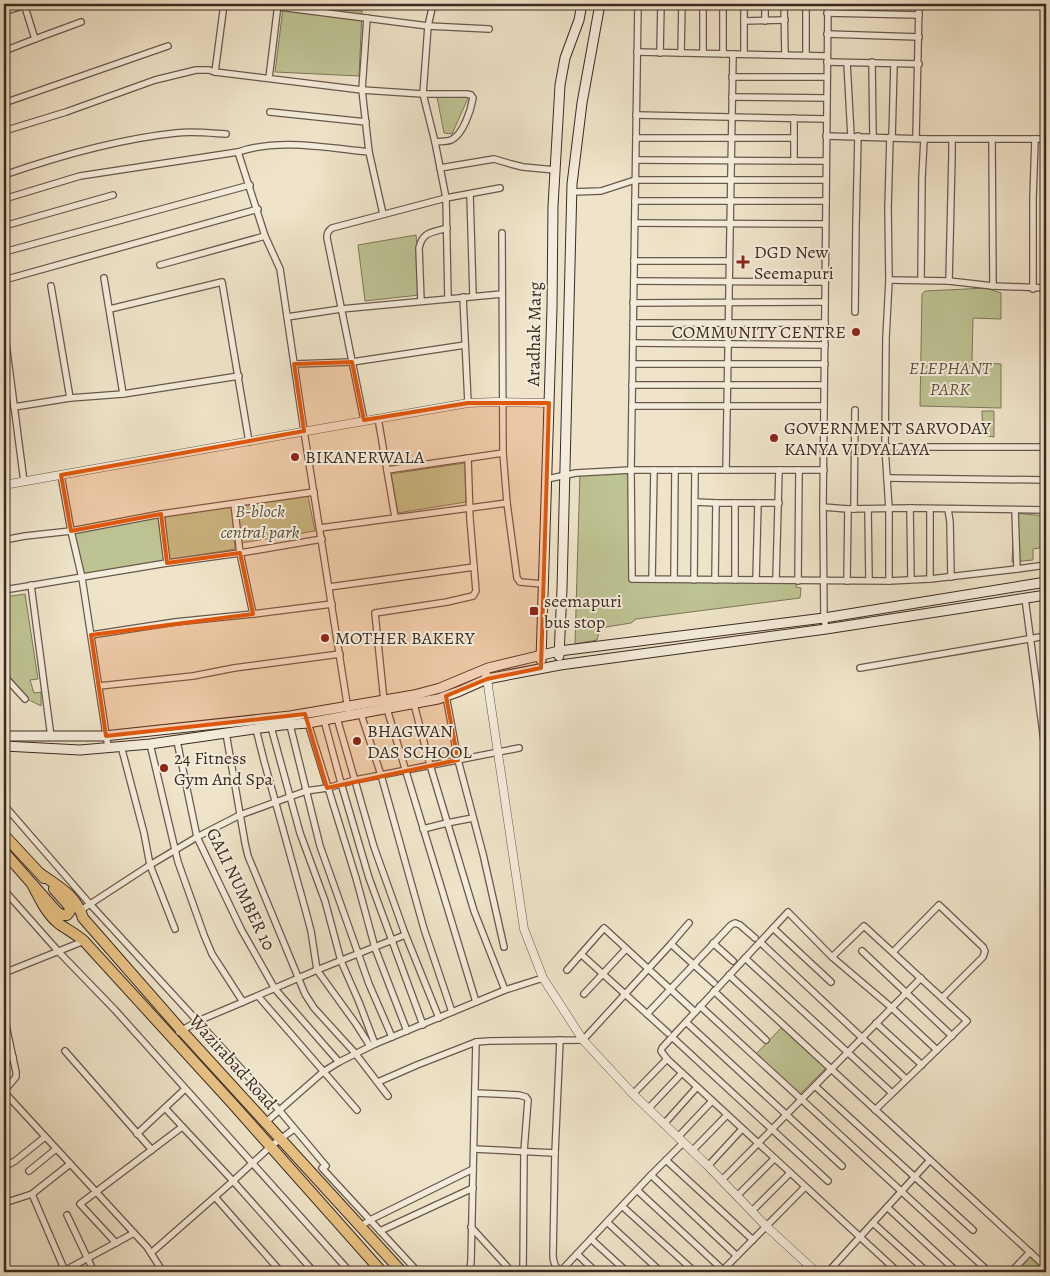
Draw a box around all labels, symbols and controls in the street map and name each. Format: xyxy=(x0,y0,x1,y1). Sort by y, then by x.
place label: DGD New Seemapuri xyxy=(754,240,834,285)
marker: DGD New Seemapuri xyxy=(736,255,750,269)
street label: Aradhak Marg xyxy=(521,281,547,388)
place label: COMMUNITY CENTRE xyxy=(672,320,846,344)
marker: COMMUNITY CENTRE xyxy=(850,326,862,338)
park label: ELEPHANT PARK xyxy=(909,356,992,401)
place label: GOVERNMENT SARVODAY KANYA VIDYALAYA xyxy=(784,416,992,461)
marker: GOVERNMENT SARVODAY KANYA VIDYALAYA xyxy=(768,432,780,444)
place label: BIKANERWALA xyxy=(305,445,425,469)
marker: BIKANERWALA xyxy=(289,451,301,463)
park label: B-block central park xyxy=(220,499,300,544)
place label: seemapuri bus stop xyxy=(544,589,622,634)
marker: seemapuri bus stop xyxy=(528,605,540,617)
place label: MOTHER BAKERY xyxy=(335,626,476,650)
marker: MOTHER BAKERY xyxy=(319,632,331,644)
place label: BHAGWAN DAS SCHOOL xyxy=(367,719,472,764)
marker: BHAGWAN DAS SCHOOL xyxy=(351,735,363,747)
place label: 24 Fitness Gym And Spa xyxy=(174,746,274,791)
marker: 24 Fitness Gym And Spa xyxy=(158,762,170,774)
street label: GALI NUMBER 10 xyxy=(201,824,281,954)
street label: Wazirabad Road xyxy=(183,1008,282,1115)

